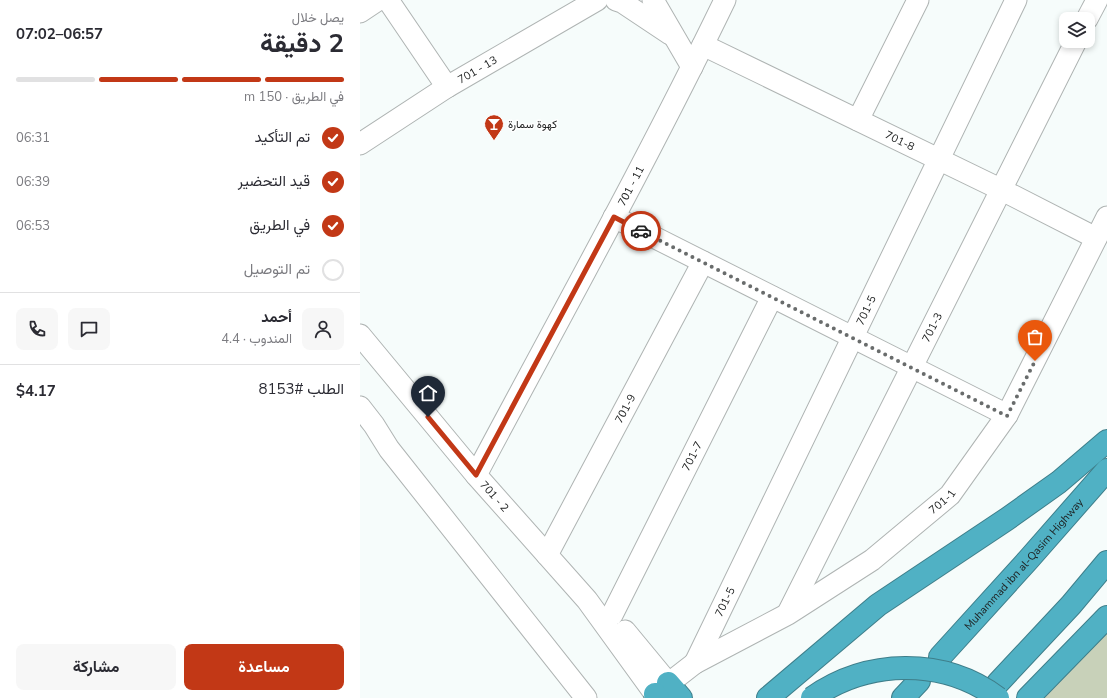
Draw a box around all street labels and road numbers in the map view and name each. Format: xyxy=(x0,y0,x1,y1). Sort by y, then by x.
street label: 701 - 13 xyxy=(455,53,500,87)
street label: 701-8 xyxy=(883,127,917,155)
street label: 701 - 11 xyxy=(614,163,648,209)
street label: 701-5 xyxy=(853,293,880,328)
street label: 701-3 xyxy=(919,310,946,345)
street label: 701-9 xyxy=(612,391,639,426)
street label: 701-7 xyxy=(679,439,706,473)
street label: 701 - 2 xyxy=(477,478,512,515)
street label: 701-1 xyxy=(926,487,960,518)
street label: Muhammad ibn al-Qasim Highway xyxy=(961,495,1087,633)
street label: 701-5 xyxy=(712,584,739,619)

